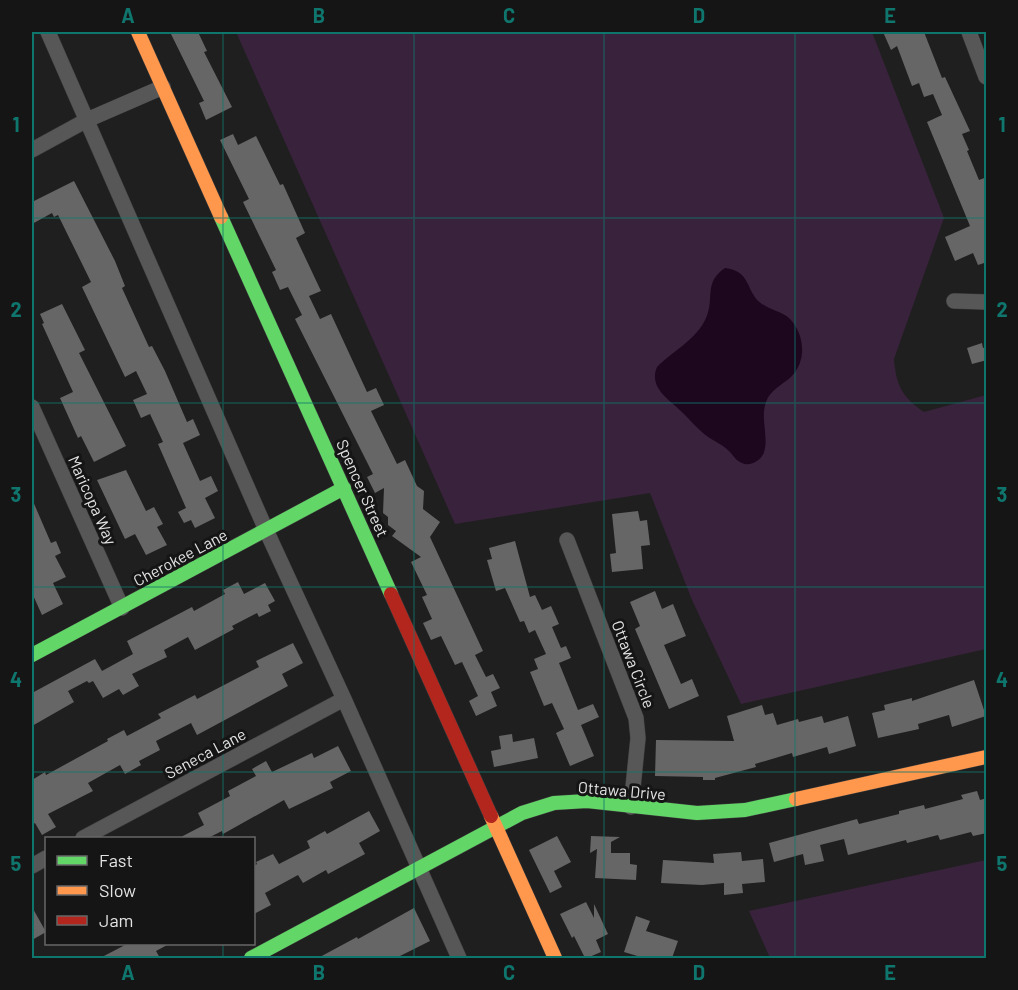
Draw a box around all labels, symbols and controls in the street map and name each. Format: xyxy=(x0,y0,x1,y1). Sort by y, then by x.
text: A xyxy=(121,3,135,27)
text: B xyxy=(313,3,325,27)
text: C xyxy=(503,3,515,27)
text: D xyxy=(693,3,705,27)
text: E xyxy=(884,3,896,27)
text: 1 xyxy=(12,112,20,136)
text: 1 xyxy=(998,112,1006,136)
text: 2 xyxy=(10,297,22,321)
text: 2 xyxy=(996,297,1008,321)
street label: Spencer Street xyxy=(333,436,393,540)
street label: Maricopa Way xyxy=(65,453,121,548)
text: 3 xyxy=(11,482,21,506)
text: 3 xyxy=(997,482,1007,506)
street label: Cherokee Lane xyxy=(130,524,230,590)
street label: Ottawa Circle xyxy=(609,617,659,711)
text: 4 xyxy=(10,667,22,691)
text: 4 xyxy=(996,667,1008,691)
street label: Seneca Lane xyxy=(161,724,249,782)
street label: Ottawa Drive xyxy=(577,777,667,803)
legend xyxy=(45,837,255,945)
text: Fast xyxy=(99,849,133,871)
text: 5 xyxy=(11,851,22,875)
text: 5 xyxy=(997,851,1008,875)
text: Slow xyxy=(99,879,136,901)
text: Jam xyxy=(99,909,133,931)
text: A xyxy=(121,960,135,984)
text: B xyxy=(313,960,325,984)
text: C xyxy=(503,960,515,984)
text: D xyxy=(693,960,705,984)
text: E xyxy=(884,960,896,984)

